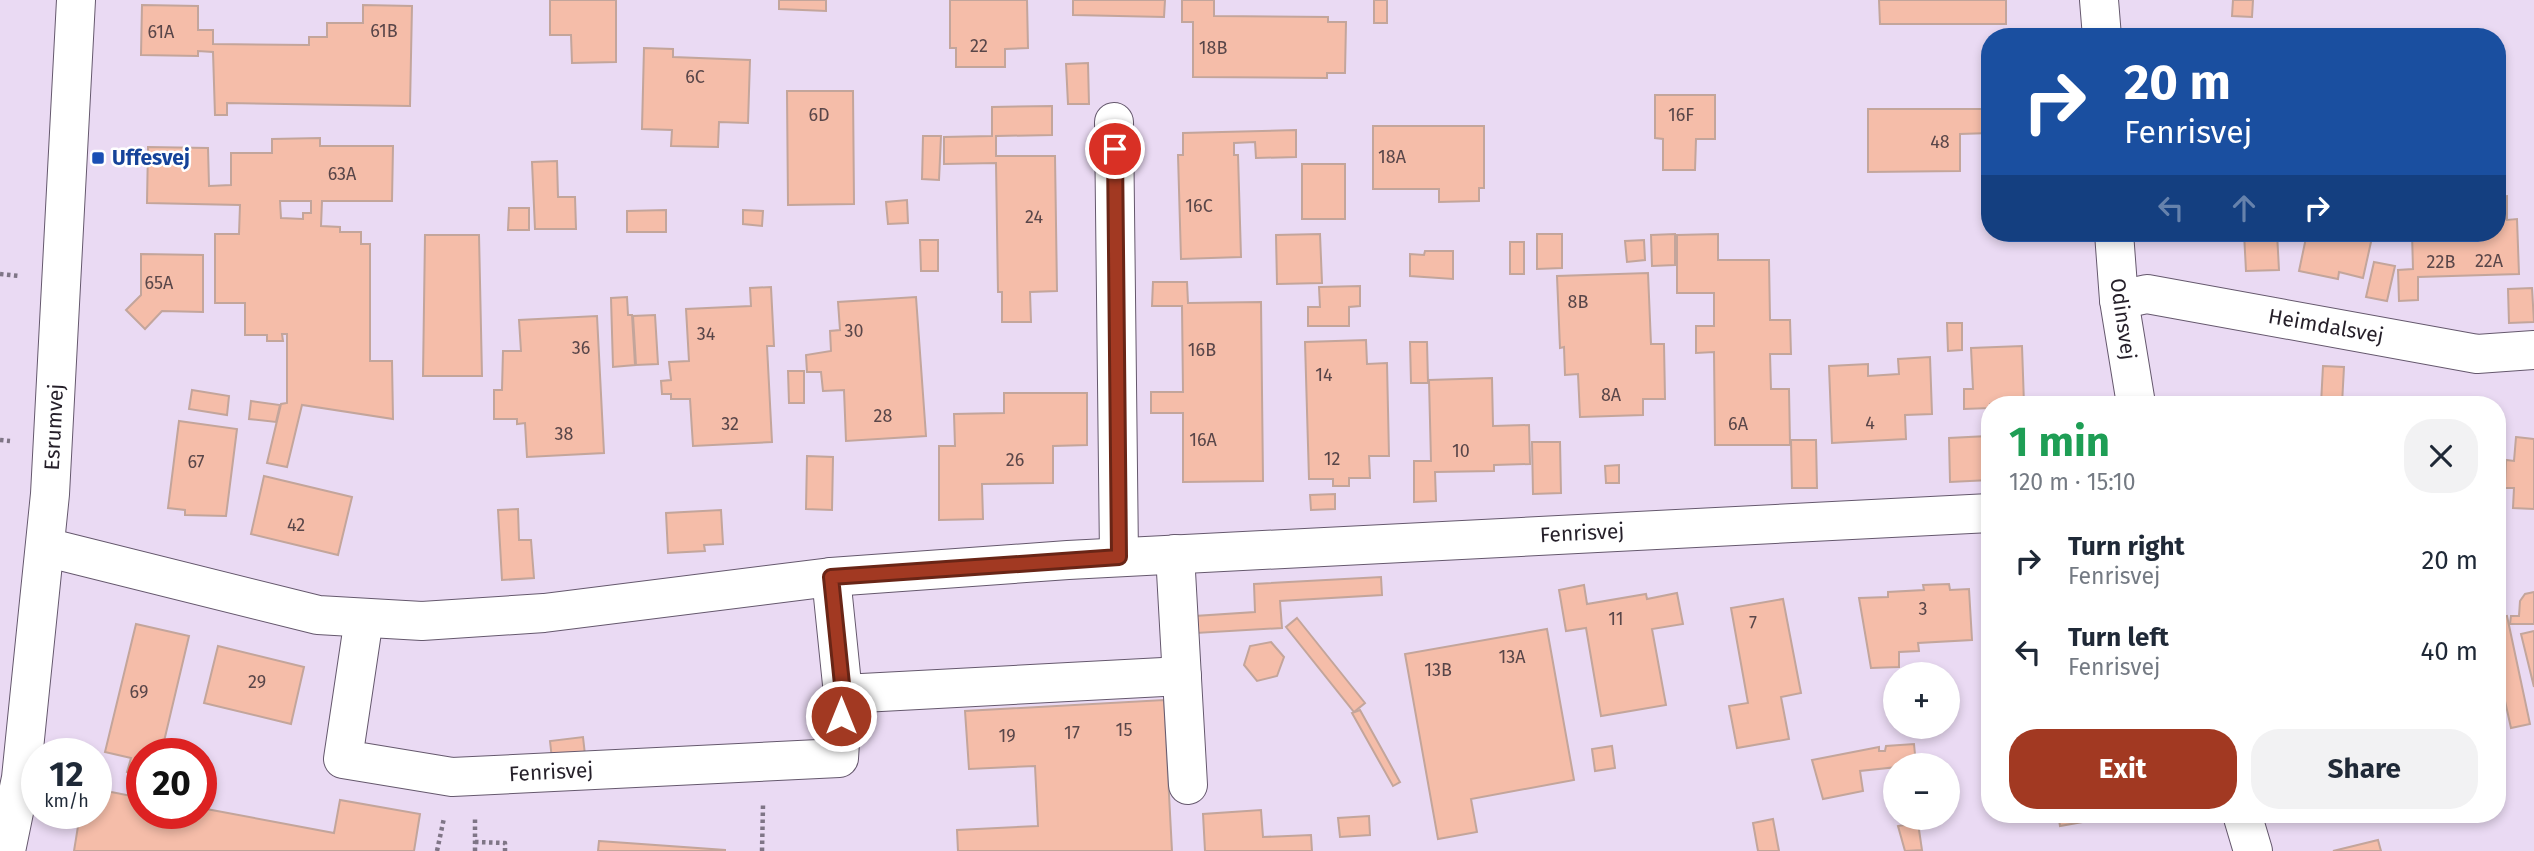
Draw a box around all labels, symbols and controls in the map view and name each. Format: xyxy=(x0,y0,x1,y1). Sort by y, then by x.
house number: 61B xyxy=(370,20,398,42)
house number: 61A xyxy=(148,21,175,43)
house number: 22 xyxy=(970,35,988,57)
house number: 18B xyxy=(1199,37,1227,59)
text: 20 m xyxy=(2124,53,2231,112)
icon: right xyxy=(2009,56,2100,147)
house number: 6C xyxy=(685,66,705,88)
house number: 6D xyxy=(808,104,830,126)
house number: 16F xyxy=(1668,104,1694,126)
text: Fenrisvej xyxy=(2124,113,2253,151)
pin xyxy=(1085,119,1145,179)
icon: arrive xyxy=(1096,130,1134,168)
house number: 48 xyxy=(1930,131,1950,153)
place label: Uffesvej xyxy=(112,145,190,171)
house number: 18A xyxy=(1378,146,1407,168)
marker: Uffesvej xyxy=(90,150,106,166)
house number: 63A xyxy=(328,163,357,185)
icon: left xyxy=(2152,189,2190,227)
icon: ahead xyxy=(2225,189,2263,227)
icon: right xyxy=(2298,189,2336,227)
house number: 16C xyxy=(1185,195,1213,217)
house number: 24 xyxy=(1025,206,1043,228)
house number: 22A xyxy=(2475,250,2504,272)
house number: 22B xyxy=(2427,251,2455,273)
house number: 65A xyxy=(145,272,174,294)
street label: Odinsvej xyxy=(2104,276,2142,362)
house number: 8B xyxy=(1568,291,1588,313)
street label: Heimdalsvej xyxy=(2266,303,2386,349)
house number: 30 xyxy=(844,320,864,342)
house number: 34 xyxy=(697,323,716,345)
house number: 36 xyxy=(572,337,590,359)
house number: 16B xyxy=(1188,339,1216,361)
house number: 14 xyxy=(1315,364,1333,386)
street label: Esrumvej xyxy=(39,383,69,471)
house number: 8A xyxy=(1601,384,1622,406)
house number: 28 xyxy=(874,405,892,427)
house number: 4 xyxy=(1865,412,1875,434)
house number: 32 xyxy=(721,413,739,435)
house number: 6A xyxy=(1728,413,1749,435)
text: 1 min xyxy=(2009,417,2110,467)
button: close xyxy=(2404,419,2478,493)
house number: 38 xyxy=(555,423,574,445)
house number: 16A xyxy=(1189,429,1218,451)
house number: 10 xyxy=(1452,440,1470,462)
house number: 12 xyxy=(1324,448,1340,470)
house number: 26 xyxy=(1006,449,1024,471)
house number: 67 xyxy=(187,451,205,473)
text: 120 m · 15:10 xyxy=(2009,468,2136,496)
house number: 42 xyxy=(287,514,305,536)
street label: Fenrisvej xyxy=(1539,518,1625,548)
text: Turn right xyxy=(2068,531,2185,562)
icon: right xyxy=(2009,542,2047,580)
text: 20 m xyxy=(2421,545,2478,576)
text: Fenrisvej xyxy=(2068,562,2160,590)
house number: 3 xyxy=(1919,598,1927,620)
house number: 11 xyxy=(1608,608,1624,630)
house number: 7 xyxy=(1749,612,1757,634)
text: Turn left xyxy=(2068,622,2169,653)
icon: left xyxy=(2009,633,2047,671)
text: 40 m xyxy=(2420,636,2478,667)
house number: 13A xyxy=(1498,646,1526,668)
text: Fenrisvej xyxy=(2068,653,2160,681)
house number: 13B xyxy=(1424,659,1452,681)
map controls xyxy=(1883,662,1960,830)
button: + xyxy=(1883,662,1960,739)
house number: 29 xyxy=(248,671,266,693)
position arrow xyxy=(804,679,878,753)
house number: 69 xyxy=(130,681,148,703)
house number: 15 xyxy=(1116,719,1132,741)
house number: 17 xyxy=(1064,722,1080,744)
house number: 19 xyxy=(998,725,1016,747)
button: Exit xyxy=(2009,729,2237,809)
button: Share xyxy=(2251,729,2478,809)
speed limit sign: 20 xyxy=(126,738,217,829)
text: 12 xyxy=(49,753,84,795)
button: − xyxy=(1883,753,1960,830)
street label: Fenrisvej xyxy=(508,757,594,787)
text: km/h xyxy=(44,790,89,812)

